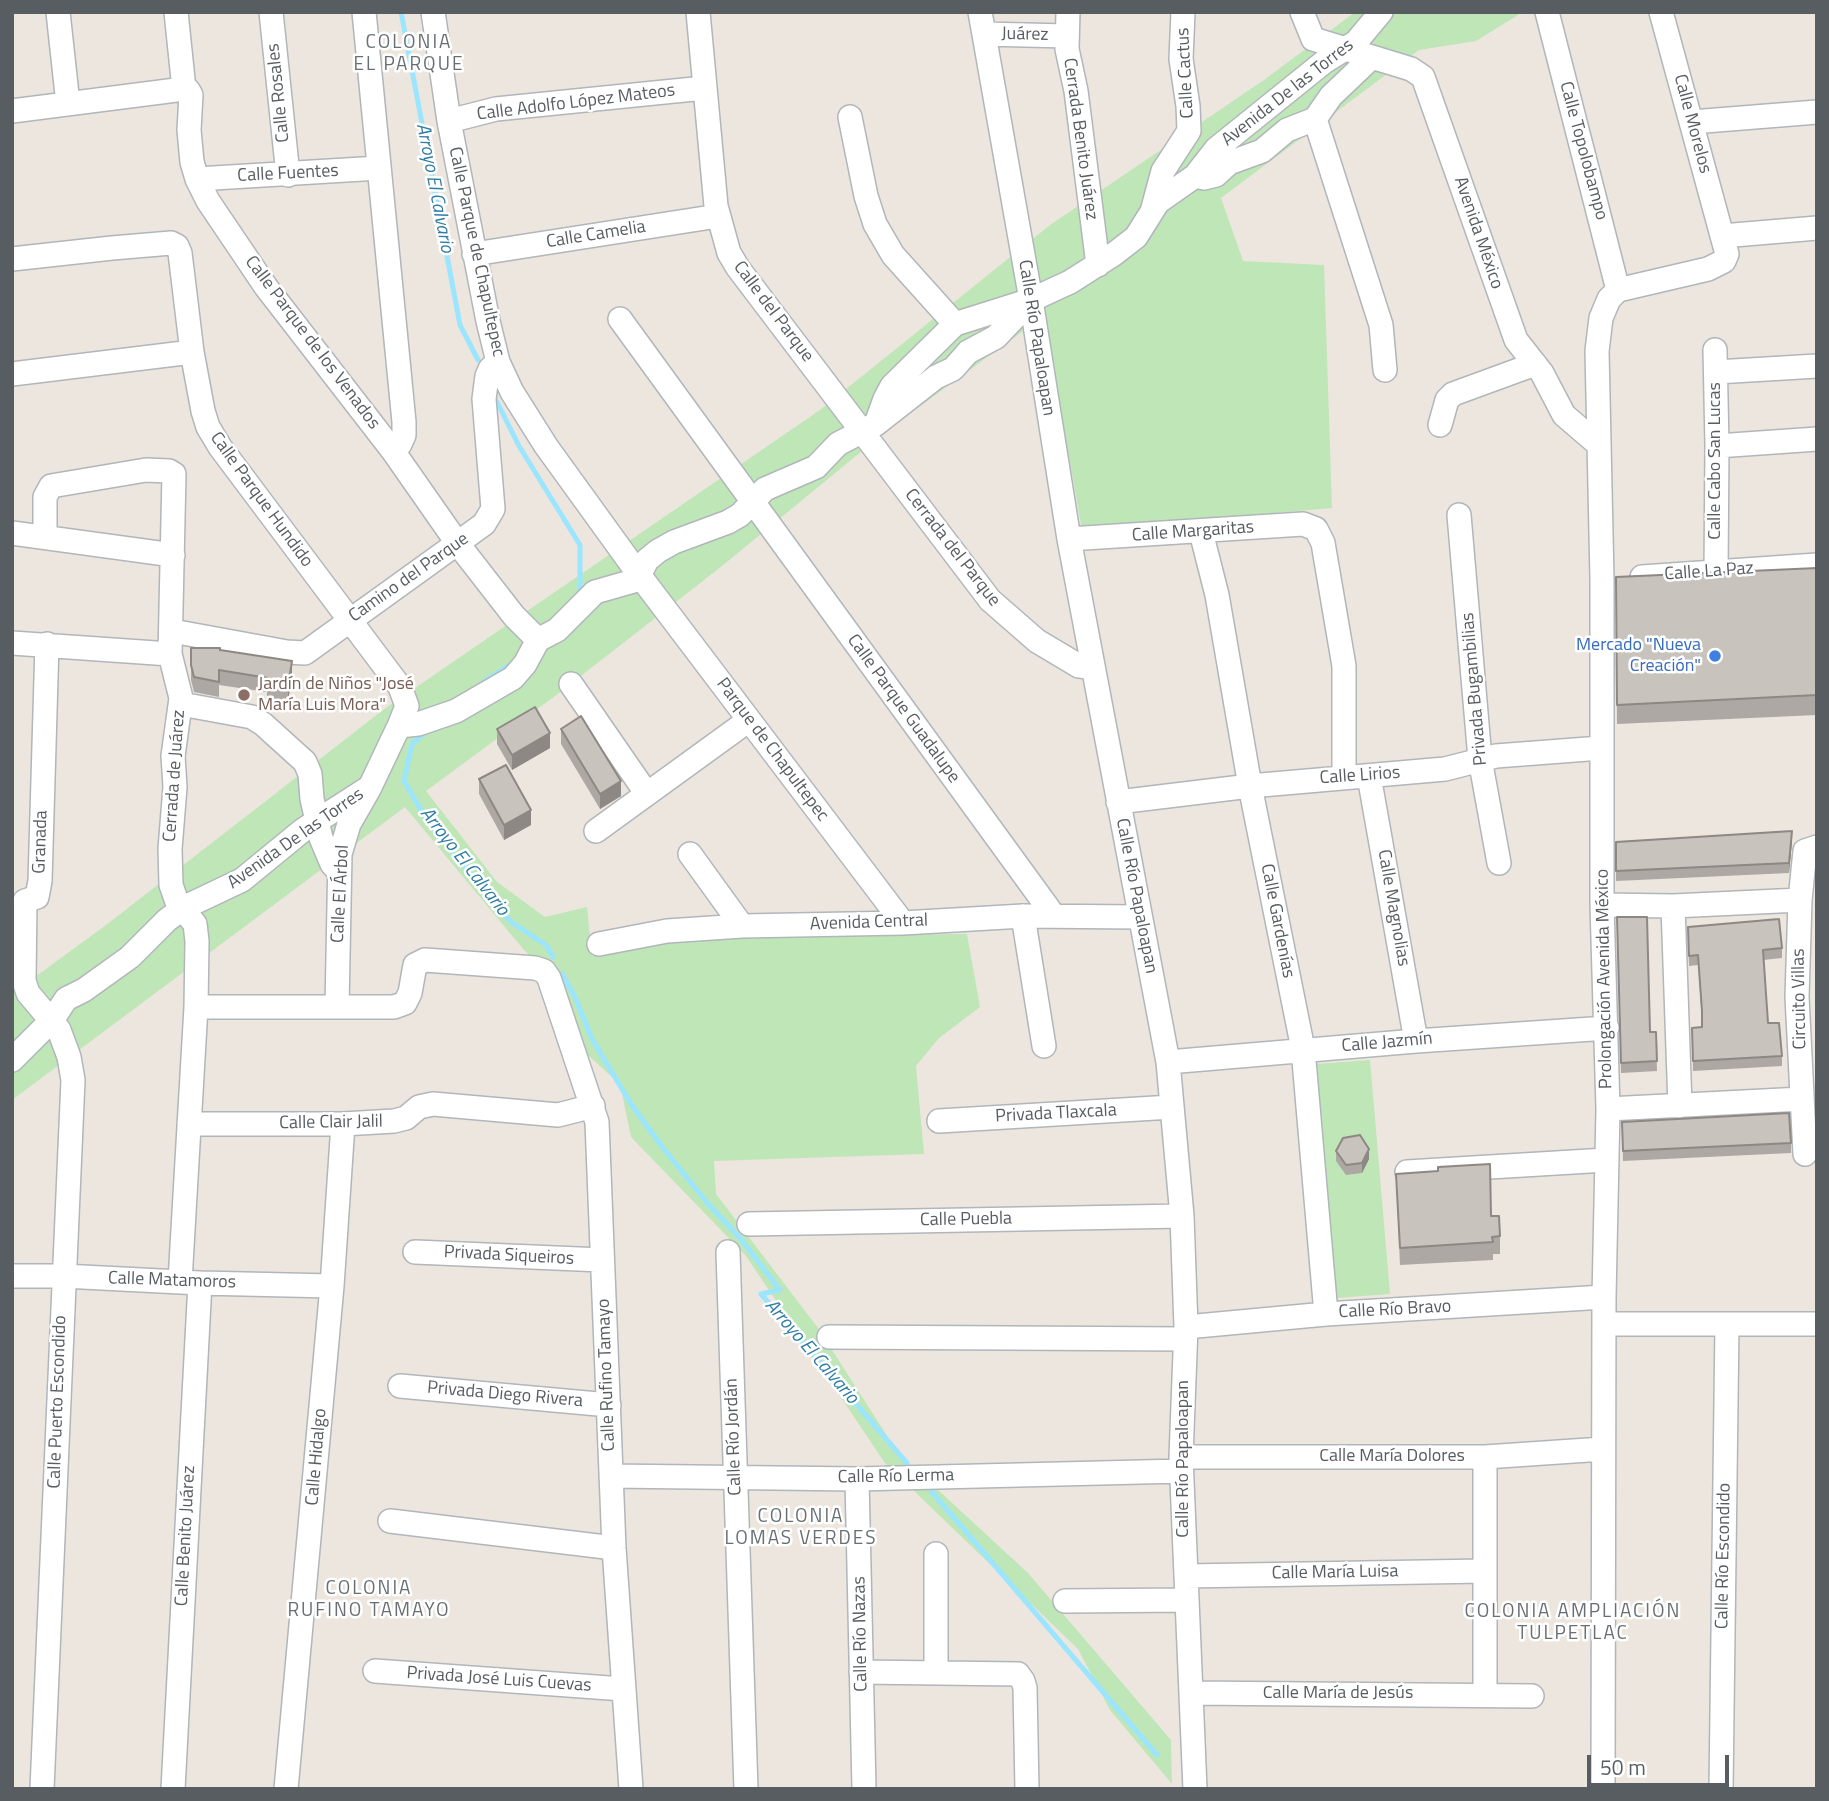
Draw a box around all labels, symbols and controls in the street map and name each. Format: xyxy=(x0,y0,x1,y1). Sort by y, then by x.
street label: Juárez xyxy=(1001,24,1049,46)
street label: Calle Cactus xyxy=(1173,27,1199,119)
district label: COLONIA EL PARQUE xyxy=(355,32,463,76)
street label: Avenida De las Torres xyxy=(1218,35,1358,151)
street label: Calle Rosales xyxy=(263,42,295,144)
street label: Cerrada Benito Juárez xyxy=(1058,57,1102,221)
street label: Calle Morelos xyxy=(1668,72,1716,176)
street label: Calle Topolobampo xyxy=(1554,79,1612,223)
street label: Calle Adolfo López Mateos xyxy=(476,80,676,126)
water label: Arroyo El Calvario xyxy=(410,121,458,255)
street label: Calle Parque de Chapultepec xyxy=(443,145,509,359)
street label: Calle Fuentes xyxy=(237,161,339,187)
street label: Avenida México xyxy=(1449,174,1507,292)
street label: Calle Camelia xyxy=(545,216,647,254)
street label: Calle Parque de los Venados xyxy=(240,252,384,434)
street label: Calle del Parque xyxy=(728,257,818,367)
street label: Calle Río Papaloapan xyxy=(1013,258,1059,418)
street label: Calle Cabo San Lucas xyxy=(1705,382,1727,540)
street label: Calle Parque Hundido xyxy=(205,428,317,572)
street label: Cerrada del Parque xyxy=(899,485,1005,611)
street label: Calle Margaritas xyxy=(1131,517,1255,547)
street label: Camino del Parque xyxy=(345,529,473,627)
street label: Calle La Paz xyxy=(1664,558,1754,586)
street label: Privada Bugambilias xyxy=(1458,611,1492,767)
street label: Calle Parque Guadalupe xyxy=(842,631,964,787)
place label: Mercado "Nueva Creación" xyxy=(1576,635,1701,678)
marker: Mercado "Nueva Creación" xyxy=(1707,648,1723,664)
place label: Jardín de Niños "José María Luis Mora" xyxy=(258,674,414,716)
street label: Parque de Chapultepec xyxy=(711,674,833,826)
marker: Jardín de Niños "José María Luis Mora" xyxy=(236,687,252,703)
street label: Cerrada de Juárez xyxy=(160,709,190,843)
street label: Calle Lirios xyxy=(1319,762,1401,790)
street label: Avenida De las Torres xyxy=(224,784,368,894)
water label: Arroyo El Calvario xyxy=(415,803,513,921)
street label: Granada xyxy=(29,810,53,874)
street label: Calle Río Papaloapan xyxy=(1110,817,1162,975)
street label: Calle El Árbol xyxy=(328,844,354,944)
street label: Calle Magnolias xyxy=(1372,848,1414,968)
street label: Calle Gardenías xyxy=(1255,862,1299,980)
street label: Prolongación Avenida México xyxy=(1592,869,1618,1089)
street label: Avenida Central xyxy=(810,910,928,936)
street label: Circuito Villas xyxy=(1788,948,1812,1050)
street label: Calle Jazmín xyxy=(1341,1028,1433,1058)
street label: Privada Tlaxcala xyxy=(995,1100,1117,1128)
street label: Calle Clair Jalil xyxy=(279,1111,383,1135)
street label: Calle Puebla xyxy=(920,1208,1012,1232)
street label: Privada Siqueiros xyxy=(443,1242,575,1270)
street label: Calle Matamoros xyxy=(108,1268,236,1294)
water label: Arroyo El Calvario xyxy=(759,1295,863,1409)
street label: Calle Río Bravo xyxy=(1338,1296,1452,1324)
street label: Calle Rufino Tamayo xyxy=(594,1298,620,1452)
street label: Calle Puerto Escondido xyxy=(44,1315,72,1489)
street label: Privada Diego Rivera xyxy=(426,1377,584,1413)
street label: Calle Río Jordán xyxy=(721,1378,747,1496)
street label: Calle Río Papaloapan xyxy=(1173,1380,1195,1538)
street label: Calle Hidalgo xyxy=(302,1407,332,1507)
street label: Calle María Dolores xyxy=(1319,1446,1465,1468)
street label: Calle Benito Juárez xyxy=(172,1465,200,1607)
street label: Calle Río Lerma xyxy=(838,1465,954,1489)
street label: Calle Río Escondido xyxy=(1712,1483,1736,1629)
district label: COLONIA LOMAS VERDES xyxy=(726,1506,876,1550)
street label: Calle María Luisa xyxy=(1271,1561,1399,1585)
street label: Calle Río Nazas xyxy=(849,1576,873,1692)
district label: COLONIA RUFINO TAMAYO xyxy=(289,1578,449,1622)
district label: COLONIA AMPLIACIÓN TULPETLAC xyxy=(1467,1601,1679,1645)
street label: Privada José Luis Cuevas xyxy=(406,1663,592,1697)
street label: Calle María de Jesús xyxy=(1263,1683,1413,1705)
scale bar xyxy=(1591,1742,1733,1786)
text: 50 m xyxy=(1600,1751,1646,1783)

